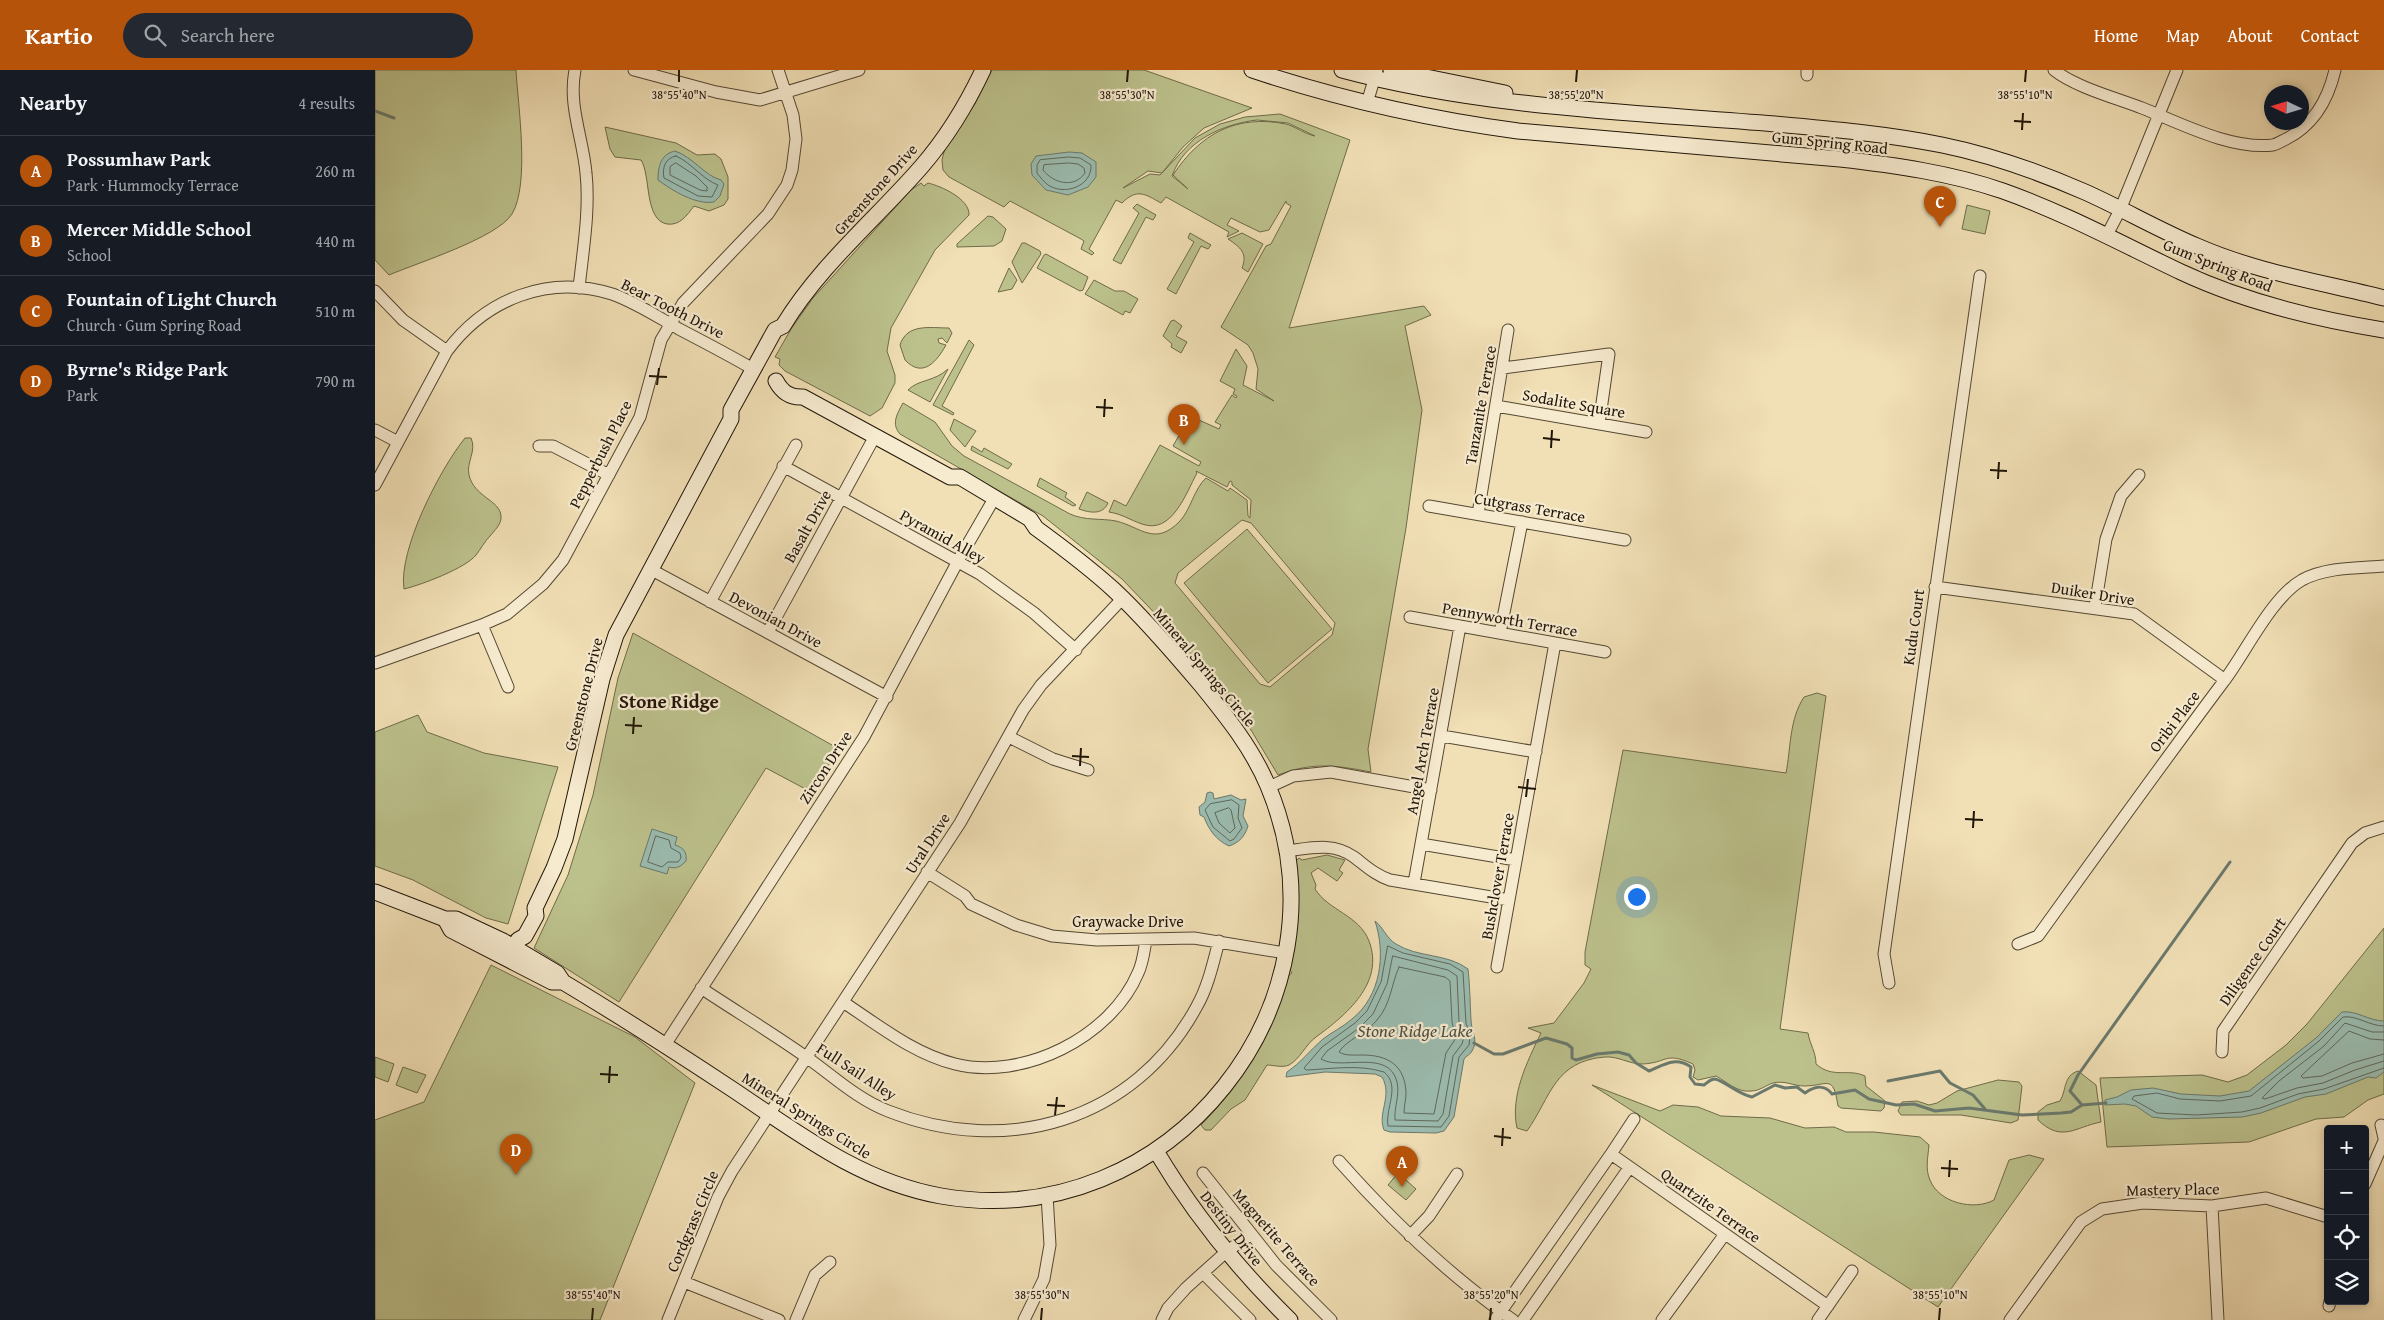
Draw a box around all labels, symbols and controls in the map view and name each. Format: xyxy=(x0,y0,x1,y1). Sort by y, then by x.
search box xyxy=(123,13,473,58)
text: Kartio xyxy=(25,18,93,53)
icon: search xyxy=(141,21,169,49)
text: Search here xyxy=(181,21,275,49)
text: Home xyxy=(2094,22,2138,49)
text: Map xyxy=(2166,22,2199,49)
text: About xyxy=(2227,22,2273,49)
text: Contact xyxy=(2301,22,2359,49)
north arrow xyxy=(2264,85,2309,130)
text: 38°55'40"N xyxy=(651,86,707,103)
text: 38°55'30"N xyxy=(1099,86,1155,103)
text: 38°55'20"N xyxy=(1548,86,1604,103)
text: 38°55'10"N xyxy=(1997,86,2053,103)
text: Nearby xyxy=(20,87,87,118)
text: 4 results xyxy=(298,91,355,115)
street label: Gum Spring Road xyxy=(1771,124,1889,160)
street label: Greenstone Drive xyxy=(827,138,923,240)
text: Possumhaw Park xyxy=(67,145,211,173)
text: A xyxy=(31,159,41,183)
text: 260 m xyxy=(315,159,355,183)
text: Park · Hummocky Terrace xyxy=(67,173,239,197)
pin: C xyxy=(1924,186,1956,227)
text: Mercer Middle School xyxy=(67,215,251,243)
text: B xyxy=(31,229,41,253)
text: 440 m xyxy=(315,229,355,253)
street label: Gum Spring Road xyxy=(2160,232,2277,298)
text: School xyxy=(67,243,111,267)
street label: Bear Tooth Drive xyxy=(617,272,729,344)
text: Fountain of Light Church xyxy=(67,285,277,313)
text: C xyxy=(31,299,41,323)
text: 510 m xyxy=(315,299,355,323)
text: Church · Gum Spring Road xyxy=(67,313,241,337)
street label: Tanzanite Terrace xyxy=(1458,344,1502,466)
text: Byrne's Ridge Park xyxy=(67,355,228,383)
text: D xyxy=(31,369,41,393)
text: 790 m xyxy=(315,369,355,393)
street label: Sodalite Square xyxy=(1521,382,1627,424)
text: Park xyxy=(67,383,98,407)
street label: Pepperbush Place xyxy=(562,396,638,512)
pin: B xyxy=(1168,404,1200,445)
street label: Basalt Drive xyxy=(777,485,837,567)
street label: Cutgrass Terrace xyxy=(1473,485,1587,529)
street label: Pyramid Alley xyxy=(896,503,990,569)
street label: Duiker Drive xyxy=(2050,575,2136,611)
street label: Devonian Drive xyxy=(725,584,827,654)
street label: Kudu Court xyxy=(1896,587,1930,667)
street label: Pennyworth Terrace xyxy=(1440,595,1580,643)
street label: Mineral Springs Circle xyxy=(1148,602,1262,732)
street label: Greenstone Drive xyxy=(557,635,609,753)
street label: Oribi Place xyxy=(2143,685,2205,757)
street label: Angel Arch Terrace xyxy=(1399,686,1445,816)
district label: Stone Ridge xyxy=(619,687,719,715)
street label: Zircon Drive xyxy=(792,726,858,808)
street label: Ural Drive xyxy=(898,808,956,878)
street label: Bushclover Terrace xyxy=(1474,811,1520,941)
your location xyxy=(1624,884,1650,910)
street label: Graywacke Drive xyxy=(1072,909,1184,933)
street label: Diligence Court xyxy=(2212,911,2292,1010)
water label: Stone Ridge Lake xyxy=(1357,1017,1473,1044)
street label: Full Sail Alley xyxy=(812,1036,902,1106)
street label: Mineral Springs Circle xyxy=(738,1065,876,1165)
map controls xyxy=(2324,1125,2369,1305)
button: + xyxy=(2324,1125,2369,1170)
pin: D xyxy=(500,1134,532,1175)
pin: A xyxy=(1386,1146,1418,1187)
street label: Quartzite Terrace xyxy=(1656,1161,1766,1249)
street label: Cordgrass Circle xyxy=(660,1166,724,1276)
button: − xyxy=(2324,1170,2369,1215)
street label: Mastery Place xyxy=(2126,1176,2220,1202)
street label: Magnetite Terrace xyxy=(1228,1183,1326,1291)
street label: Destiny Drive xyxy=(1195,1185,1269,1271)
button: locate xyxy=(2324,1215,2369,1260)
button: layers xyxy=(2324,1260,2369,1305)
text: 38°55'40"N xyxy=(565,1286,621,1303)
text: 38°55'30"N xyxy=(1014,1286,1070,1303)
text: 38°55'20"N xyxy=(1463,1286,1519,1303)
text: 38°55'10"N xyxy=(1912,1286,1968,1303)

